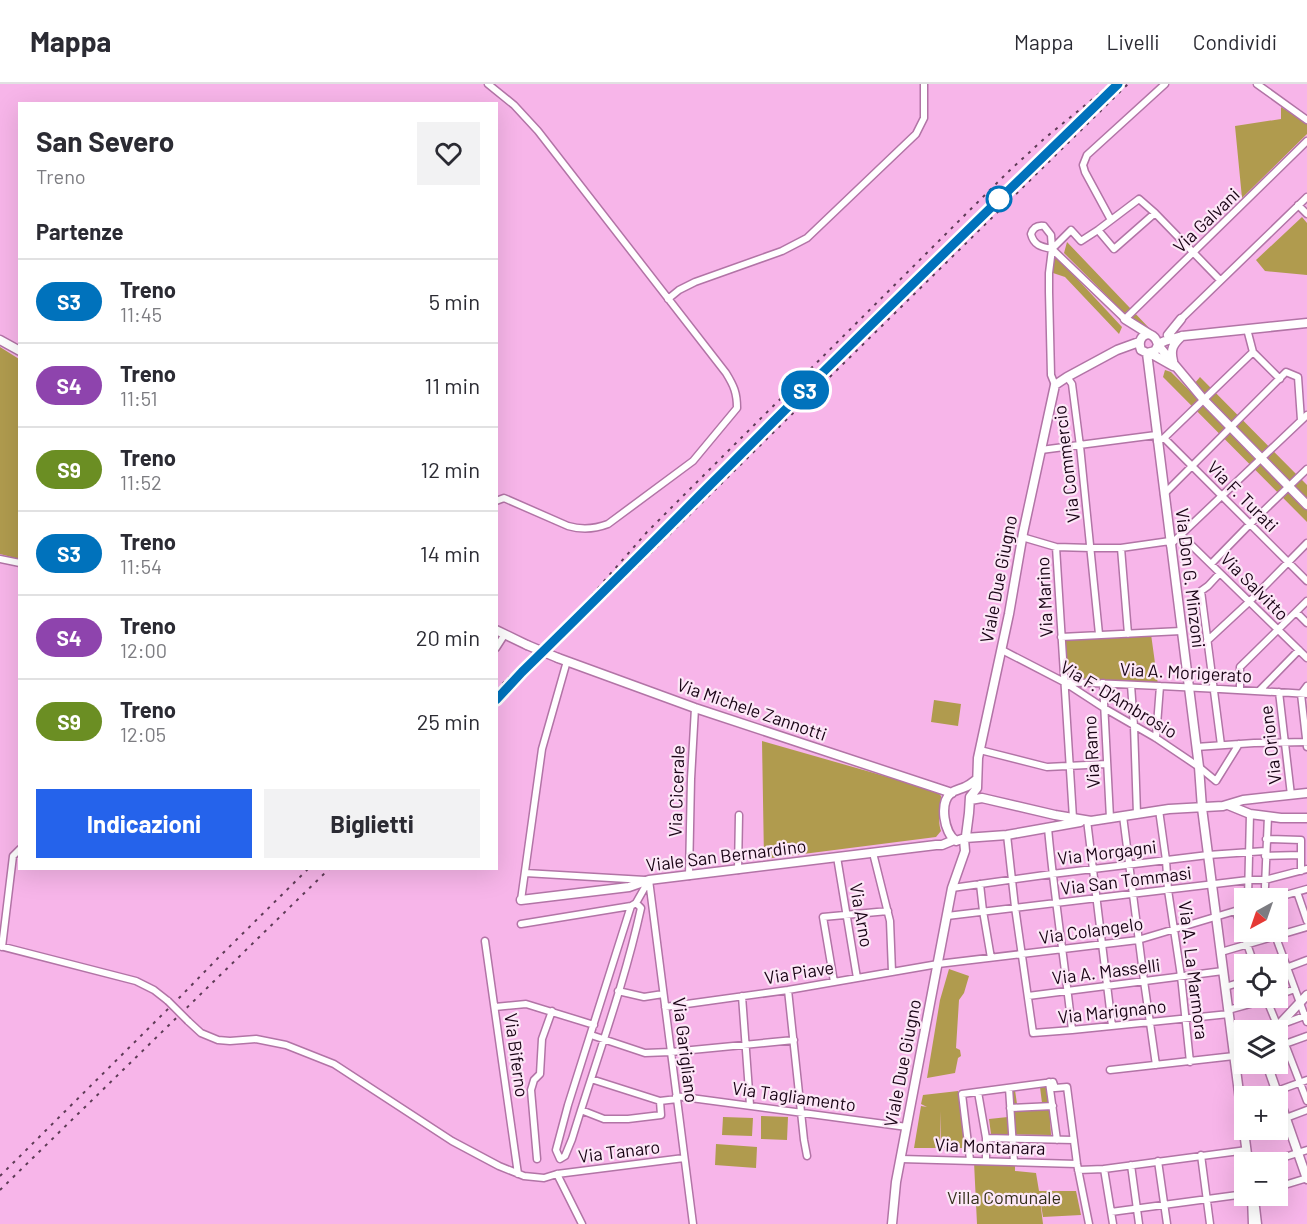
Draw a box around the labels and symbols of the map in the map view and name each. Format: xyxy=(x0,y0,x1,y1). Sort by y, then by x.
street label: Via Galvani xyxy=(1168,183,1244,257)
unlabelled marker xyxy=(986,186,1012,212)
line badge: S3 xyxy=(778,370,832,410)
street label: Via Commercio xyxy=(1048,404,1084,524)
street label: Via F. Turati xyxy=(1203,456,1283,536)
street label: Via Don G. Minzoni xyxy=(1171,507,1211,649)
street label: Viale Due Giugno xyxy=(975,513,1021,645)
street label: Via Salvitto xyxy=(1216,547,1294,625)
street label: Via Marino xyxy=(1031,556,1057,638)
street label: Via F. D'Ambrosio xyxy=(1056,655,1182,743)
street label: Via A. Morigerato xyxy=(1119,658,1253,686)
street label: Via Michele Zannotti xyxy=(674,673,830,745)
street label: Via Orione xyxy=(1254,704,1286,786)
street label: Via Ramo xyxy=(1078,715,1104,789)
street label: Via Cicerale xyxy=(663,745,689,837)
street label: Viale San Bernardino xyxy=(645,834,807,876)
street label: Via Morgagni xyxy=(1056,835,1158,869)
street label: Via San Tommasi xyxy=(1059,861,1193,899)
street label: Via Arno xyxy=(846,881,878,949)
north arrow xyxy=(1234,888,1288,942)
street label: Via A. La Marmora xyxy=(1175,899,1213,1041)
street label: Via Colangelo xyxy=(1038,912,1144,948)
street label: Via A. Masselli xyxy=(1051,953,1161,989)
street label: Via Piave xyxy=(763,956,835,988)
street label: Via Marignano xyxy=(1057,994,1167,1028)
street label: Via Garigliano xyxy=(669,996,703,1104)
street label: Viale Due Giugno xyxy=(879,997,925,1129)
street label: Via Biferno xyxy=(500,1011,534,1099)
street label: Via Tagliamento xyxy=(731,1076,857,1116)
street label: Via Montanara xyxy=(934,1133,1046,1159)
street label: Via Tanaro xyxy=(577,1135,661,1167)
park label: Villa Comunale xyxy=(947,1186,1061,1208)

